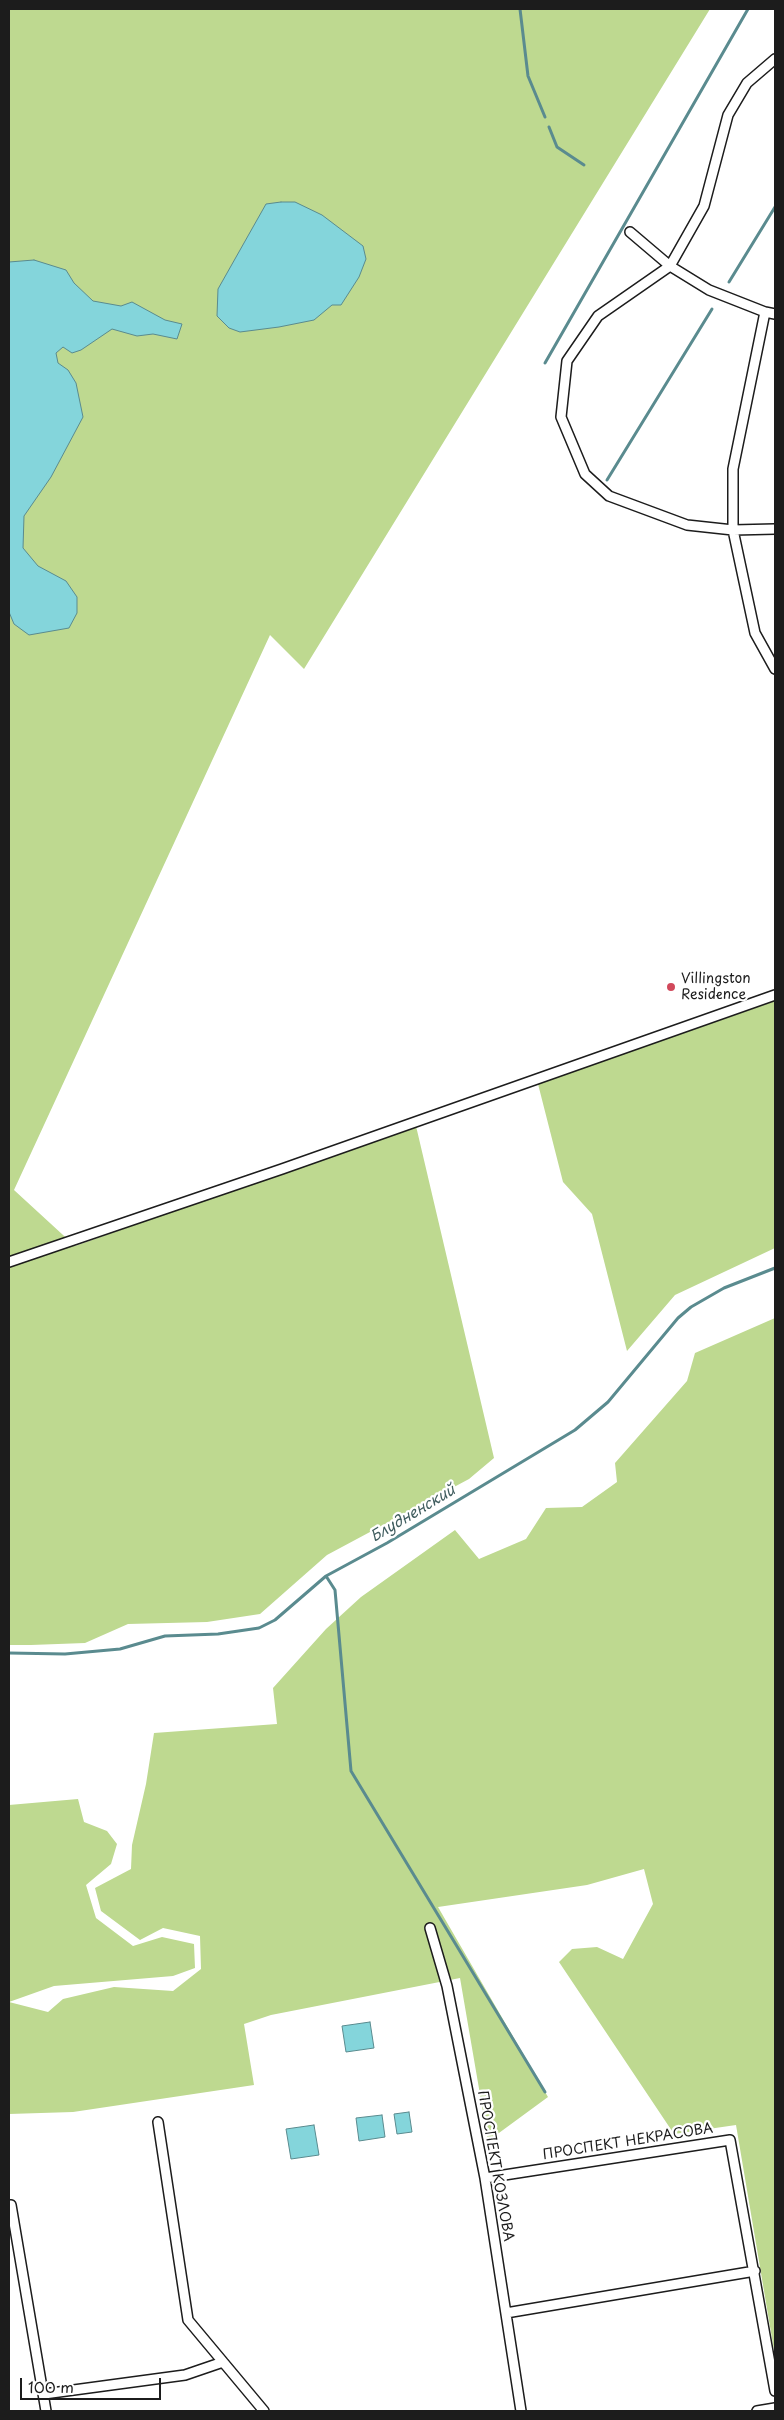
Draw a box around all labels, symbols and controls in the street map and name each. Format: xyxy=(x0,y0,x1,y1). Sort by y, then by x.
place label: Villingston Residence xyxy=(681,971,751,1004)
marker: Villingston Residence xyxy=(665,981,677,993)
water label: Блудненский xyxy=(367,1482,459,1546)
street label: ПРОСПЕКТ КОЗЛОВА xyxy=(473,2089,517,2243)
street label: ПРОСПЕКТ НЕКРАСОВА xyxy=(542,2120,714,2164)
scale bar xyxy=(22,2368,164,2400)
text: 100 m xyxy=(28,2375,74,2398)

